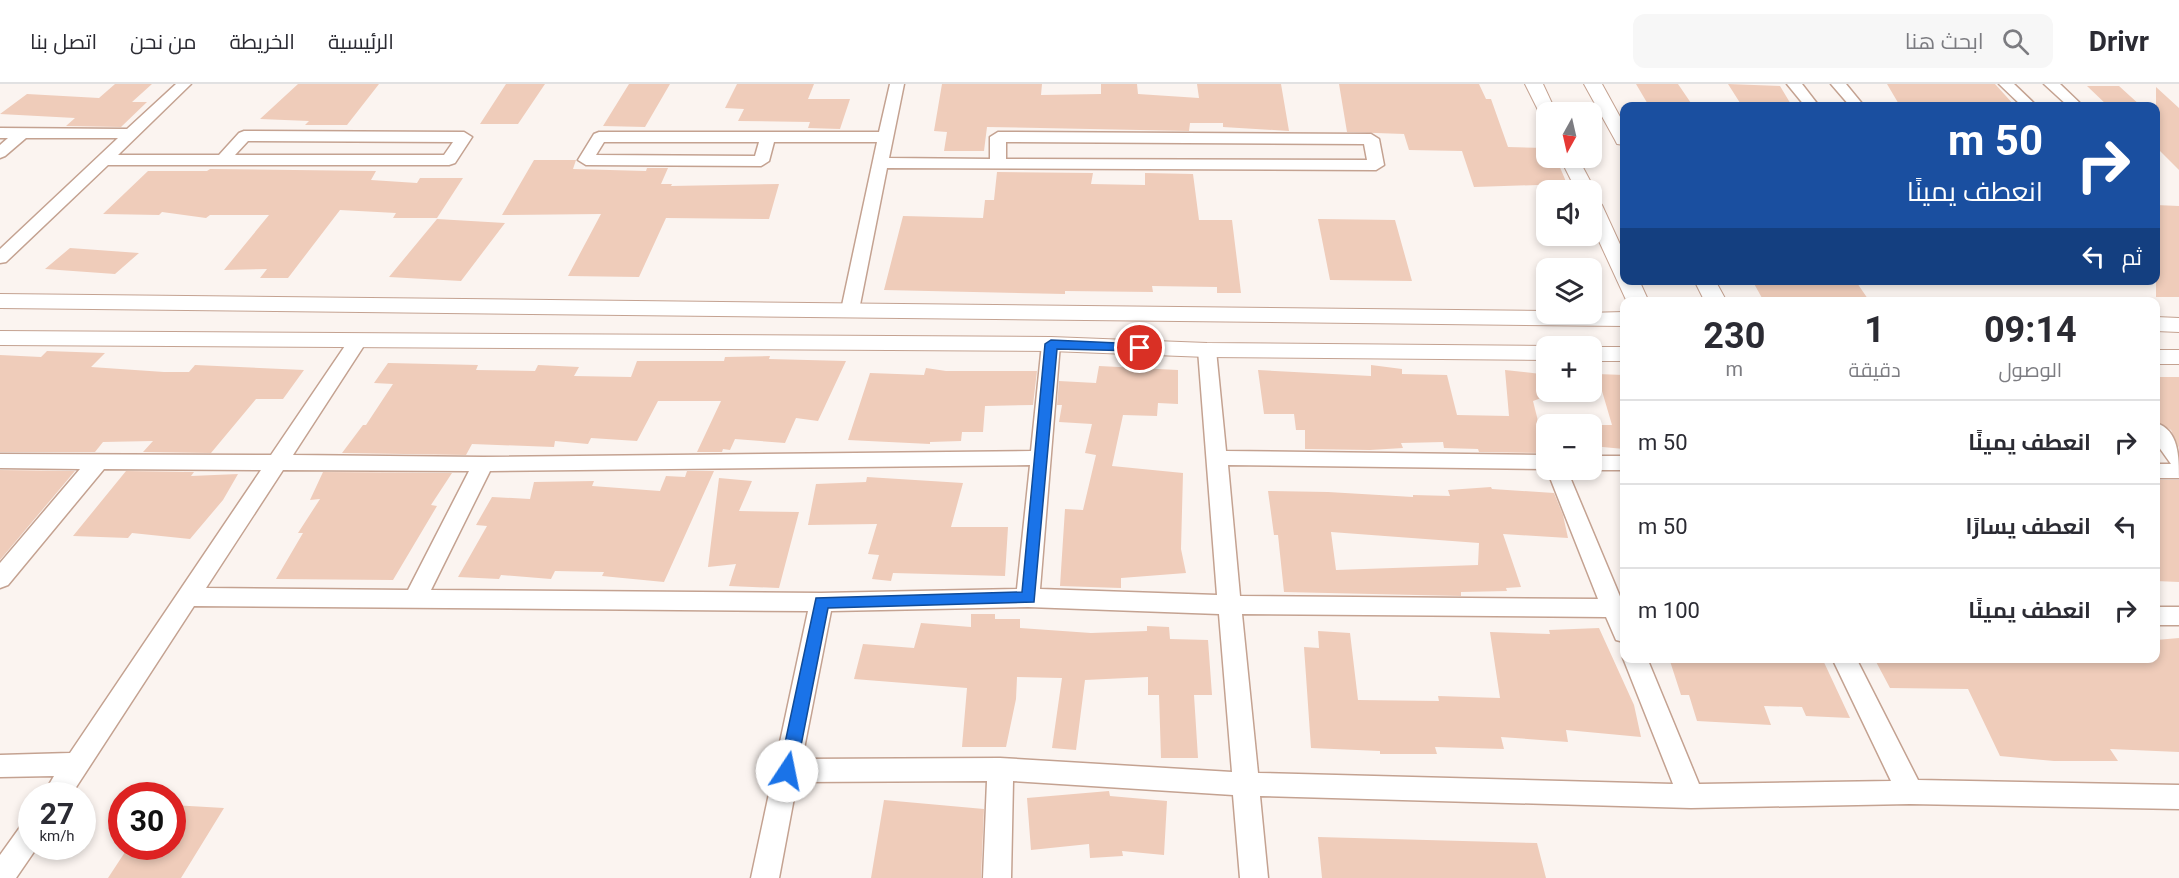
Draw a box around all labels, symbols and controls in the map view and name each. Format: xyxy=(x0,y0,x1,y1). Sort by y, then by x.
search box xyxy=(1633,14,2053,68)
icon: search xyxy=(1999,25,2032,58)
text: Drivr xyxy=(2089,25,2149,58)
text: ابحث هنا xyxy=(1905,29,1984,54)
text: اتصل بنا xyxy=(30,30,97,54)
text: من نحن xyxy=(130,30,196,54)
text: الخريطة xyxy=(229,30,295,54)
text: الرئيسية xyxy=(328,30,394,54)
north arrow xyxy=(1536,102,1602,168)
map controls xyxy=(1536,102,1602,480)
text: 50 m xyxy=(1948,116,2043,165)
icon: right xyxy=(2064,126,2142,204)
text: انعطف يمينًا xyxy=(1907,176,2043,208)
button: sound xyxy=(1536,180,1602,246)
icon: left xyxy=(2077,240,2110,273)
text: ثم xyxy=(2122,245,2142,270)
button: layers xyxy=(1536,258,1602,324)
text: 1 xyxy=(1864,309,1885,351)
text: 09:14 xyxy=(1984,309,2077,351)
text: 230 xyxy=(1703,315,1765,357)
pin xyxy=(1114,322,1165,373)
icon: arrive xyxy=(1123,331,1156,364)
button: + xyxy=(1536,336,1602,402)
text: m xyxy=(1726,357,1743,381)
text: دقيقة xyxy=(1849,358,1901,382)
text: الوصول xyxy=(1998,358,2062,382)
button: − xyxy=(1536,414,1602,480)
icon: right xyxy=(2109,426,2142,459)
text: 50 m xyxy=(1638,430,1688,455)
text: انعطف يمينًا xyxy=(1968,430,2091,455)
icon: left xyxy=(2109,510,2142,543)
text: 50 m xyxy=(1638,514,1688,539)
text: انعطف يسارًا xyxy=(1966,514,2091,539)
icon: right xyxy=(2109,594,2142,627)
text: 100 m xyxy=(1638,598,1700,623)
text: انعطف يمينًا xyxy=(1968,598,2091,623)
position arrow xyxy=(755,739,819,803)
speed limit sign: 30 xyxy=(108,782,186,860)
text: 27 xyxy=(40,796,74,831)
text: km/h xyxy=(39,827,75,845)

